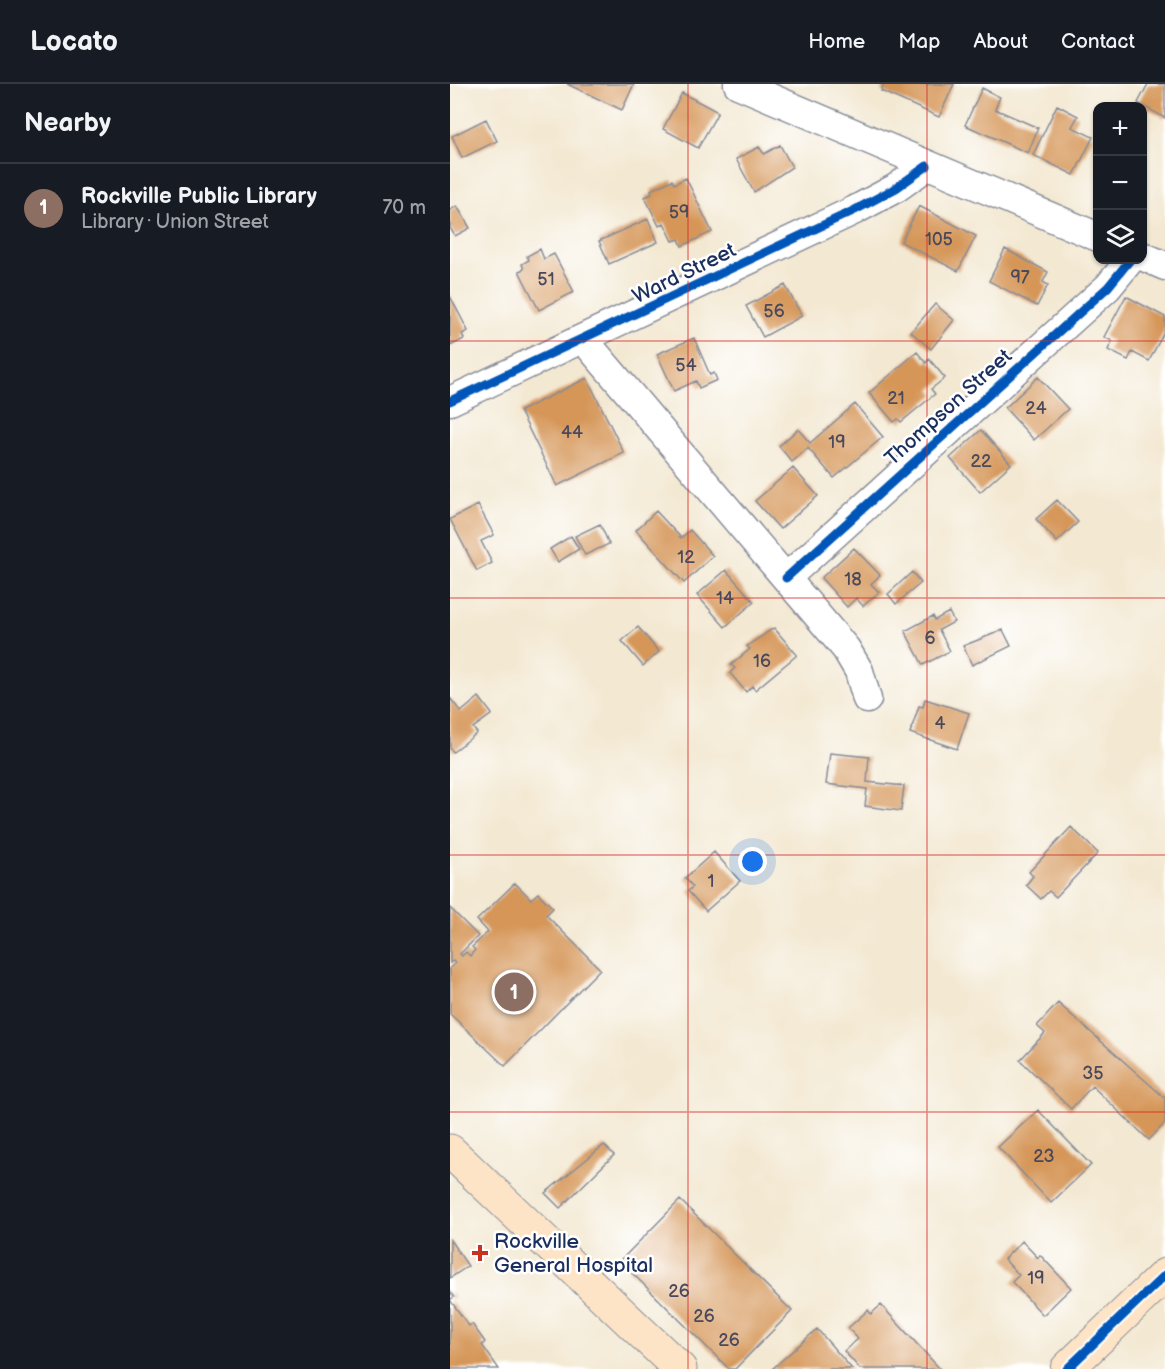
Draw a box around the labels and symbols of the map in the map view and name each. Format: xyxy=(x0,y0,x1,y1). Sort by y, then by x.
house number: 59 xyxy=(669,202,689,223)
house number: 105 xyxy=(925,229,953,250)
street label: Ward Street xyxy=(628,237,741,309)
house number: 97 xyxy=(1010,267,1030,288)
house number: 51 xyxy=(537,269,555,290)
house number: 56 xyxy=(763,301,785,322)
street label: Thompson Street xyxy=(880,343,1017,471)
house number: 54 xyxy=(675,355,697,376)
house number: 21 xyxy=(887,388,905,409)
house number: 24 xyxy=(1025,398,1047,419)
house number: 44 xyxy=(561,422,583,443)
house number: 19 xyxy=(828,432,846,453)
house number: 22 xyxy=(970,451,992,472)
house number: 12 xyxy=(677,547,695,568)
house number: 18 xyxy=(844,569,862,590)
house number: 14 xyxy=(716,588,734,609)
house number: 6 xyxy=(925,628,936,649)
house number: 16 xyxy=(753,651,771,672)
house number: 4 xyxy=(935,713,946,734)
your location xyxy=(738,847,767,876)
house number: 1 xyxy=(708,871,714,892)
pin: 1 xyxy=(494,970,534,1014)
house number: 35 xyxy=(1082,1063,1104,1084)
house number: 23 xyxy=(1033,1146,1055,1167)
place label: Rockville General Hospital xyxy=(494,1229,653,1278)
marker: Rockville General Hospital xyxy=(471,1244,489,1262)
house number: 19 xyxy=(1027,1268,1045,1289)
house number: 26 xyxy=(668,1281,690,1302)
house number: 26 xyxy=(693,1306,715,1327)
house number: 26 xyxy=(718,1330,740,1351)

